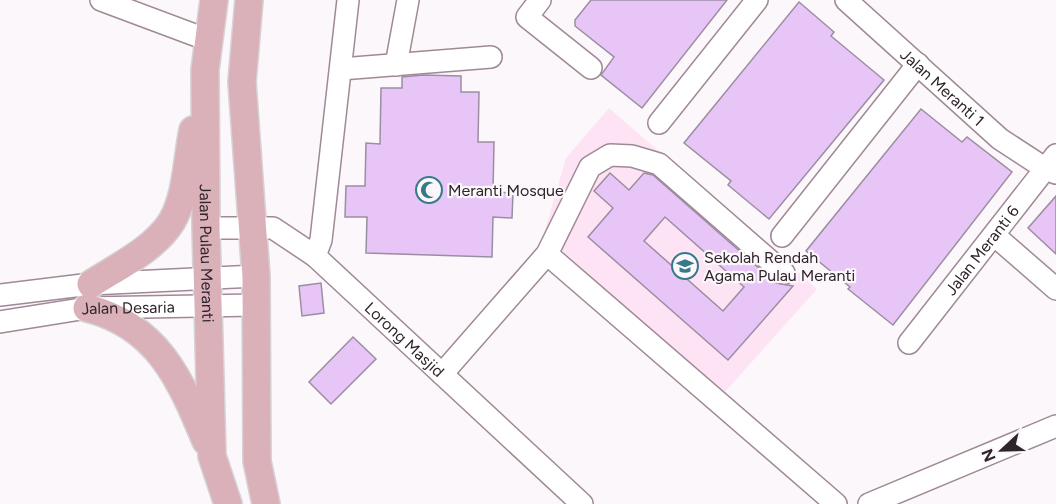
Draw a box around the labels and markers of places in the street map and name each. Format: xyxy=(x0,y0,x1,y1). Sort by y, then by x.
mosque icon: Meranti Mosque xyxy=(414,175,444,205)
place label: Meranti Mosque xyxy=(448,181,564,200)
place label: Sekolah Rendah Agama Pulau Meranti xyxy=(704,248,855,285)
school or university icon: Sekolah Rendah Agama Pulau Meranti xyxy=(670,251,700,281)

